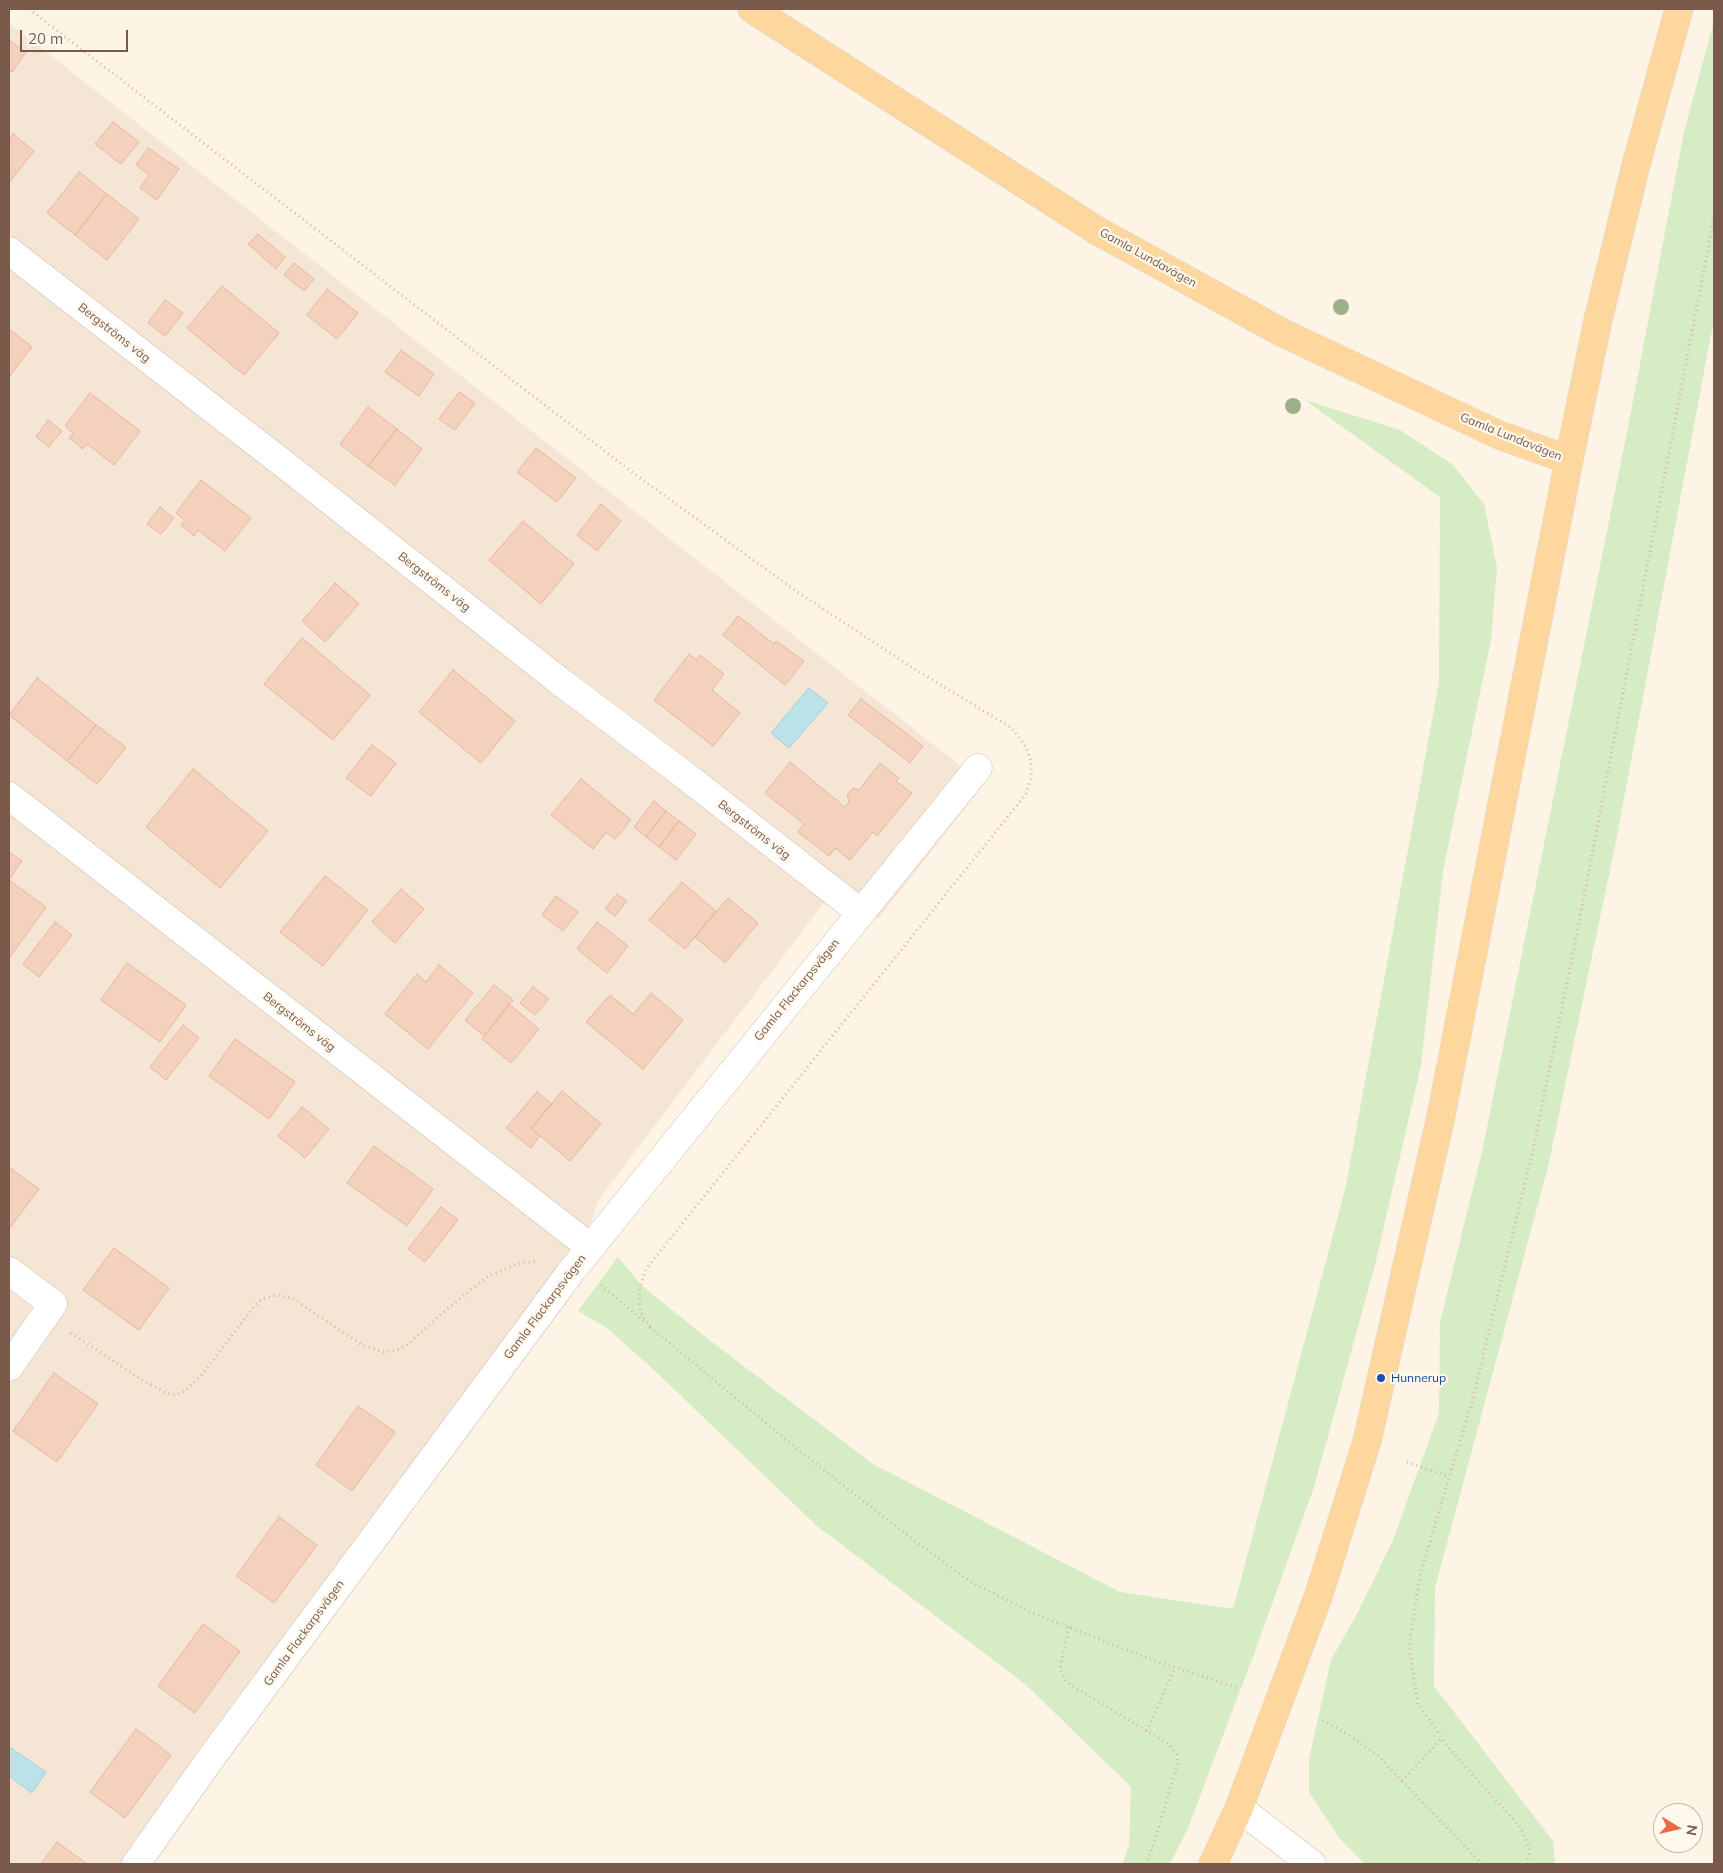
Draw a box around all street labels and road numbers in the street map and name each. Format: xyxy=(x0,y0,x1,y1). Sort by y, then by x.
street label: Gamla Lundavägen xyxy=(1097,225,1199,291)
street label: Bergströms väg xyxy=(75,300,153,366)
street label: Gamla Lundavägen xyxy=(1458,410,1564,464)
street label: Bergströms väg xyxy=(395,549,473,615)
street label: Bergströms väg xyxy=(715,797,793,863)
street label: Gamla Flackarpsvägen xyxy=(751,936,843,1044)
street label: Bergströms väg xyxy=(260,989,338,1055)
street label: Gamla Flackarpsvägen xyxy=(501,1252,589,1362)
street label: Gamla Flackarpsvägen xyxy=(261,1577,347,1689)

